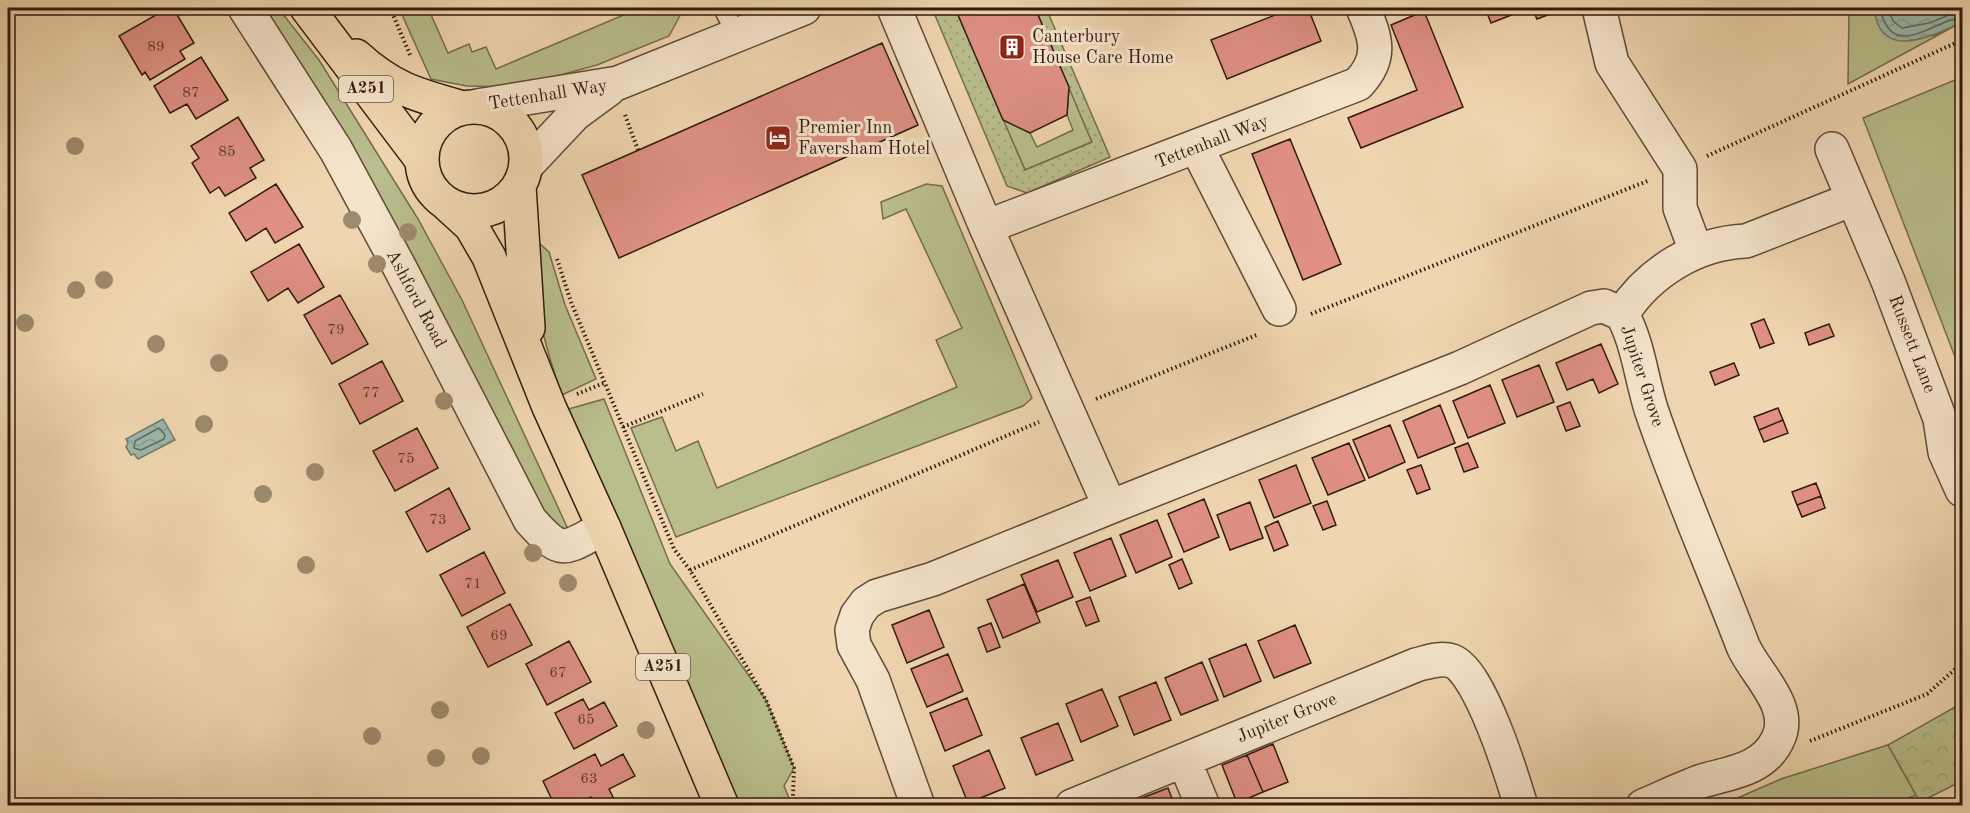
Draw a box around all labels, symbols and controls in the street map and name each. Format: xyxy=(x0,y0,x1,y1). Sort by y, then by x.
place label: Canterbury House Care Home xyxy=(1032,28,1173,67)
building icon: Canterbury House Care Home xyxy=(997,32,1027,62)
house number: 89 xyxy=(147,40,165,55)
road number: A251 xyxy=(339,76,393,102)
street label: Tettenhall Way xyxy=(487,77,609,113)
house number: 87 xyxy=(182,86,200,101)
street label: Tettenhall Way xyxy=(1153,112,1272,172)
place label: Premier Inn Faversham Hotel xyxy=(798,119,930,158)
hotel icon: Premier Inn Faversham Hotel xyxy=(763,123,793,153)
house number: 85 xyxy=(218,145,236,160)
street label: Ashford Road xyxy=(383,247,449,351)
street label: Russett Lane xyxy=(1885,293,1939,395)
house number: 79 xyxy=(327,323,345,338)
street label: Jupiter Grove xyxy=(1617,323,1667,429)
house number: 77 xyxy=(362,386,380,401)
house number: 75 xyxy=(397,452,415,467)
house number: 73 xyxy=(429,513,447,528)
house number: 71 xyxy=(464,577,482,592)
house number: 69 xyxy=(490,629,508,644)
road number: A251 xyxy=(636,654,690,680)
house number: 67 xyxy=(549,666,567,681)
street label: Jupiter Grove xyxy=(1234,690,1340,746)
house number: 65 xyxy=(577,713,595,728)
house number: 63 xyxy=(580,772,598,787)

